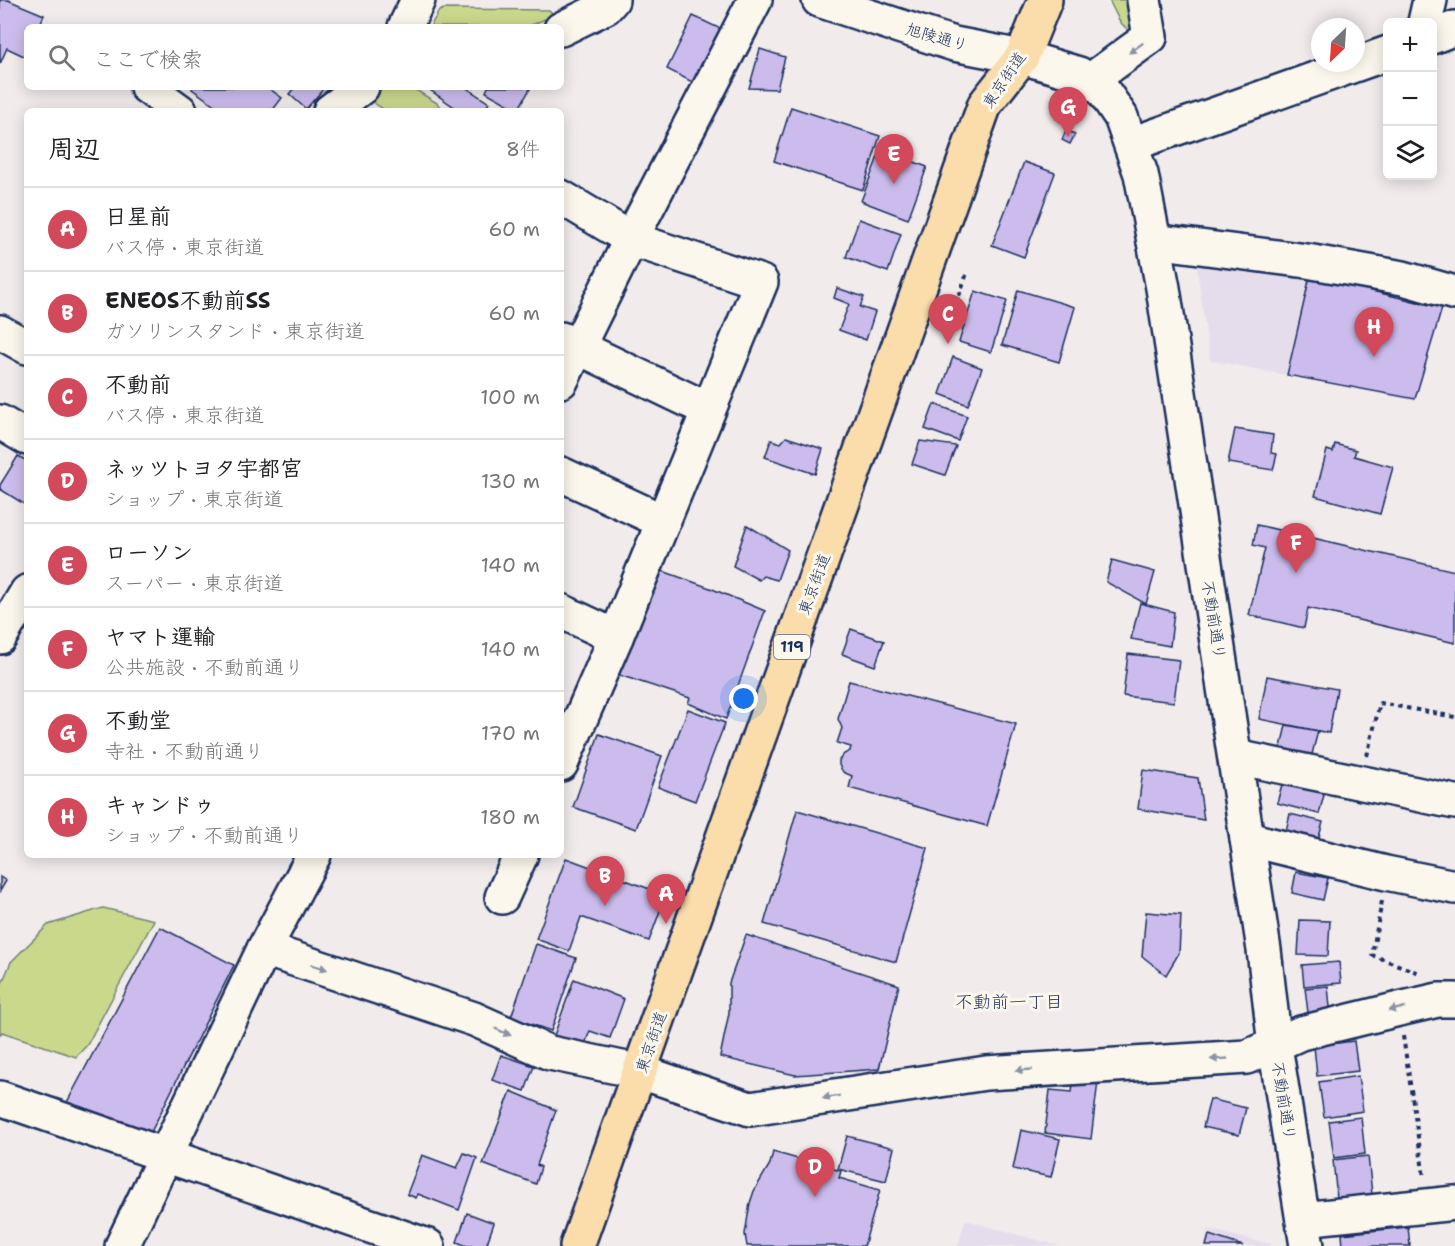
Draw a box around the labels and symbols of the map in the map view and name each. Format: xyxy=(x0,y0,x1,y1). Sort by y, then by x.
street label: 旭陵通り xyxy=(903,18,971,56)
north arrow xyxy=(1311,18,1365,72)
one-way arrow xyxy=(1128,42,1144,54)
street label: 東京街道 xyxy=(977,48,1031,112)
pin: G xyxy=(1048,88,1088,137)
pin: E xyxy=(874,134,914,184)
pin: C xyxy=(928,294,968,344)
pin: H xyxy=(1354,308,1394,357)
pin: F xyxy=(1276,524,1316,573)
street label: 東京街道 xyxy=(793,550,835,618)
street label: 不動前通り xyxy=(1197,579,1231,661)
road number: 119 xyxy=(774,635,810,659)
your location xyxy=(729,684,758,713)
pin: B xyxy=(586,856,624,906)
pin: A xyxy=(646,874,686,924)
one-way arrow xyxy=(311,963,329,972)
district label: 不動前一丁目 xyxy=(955,990,1063,1014)
one-way arrow xyxy=(1388,1005,1407,1014)
street label: 東京街道 xyxy=(631,1008,671,1076)
one-way arrow xyxy=(495,1027,513,1037)
one-way arrow xyxy=(1209,1054,1228,1064)
street label: 不動前通り xyxy=(1267,1060,1301,1142)
one-way arrow xyxy=(1014,1066,1033,1075)
one-way arrow xyxy=(821,1092,840,1101)
pin: D xyxy=(796,1148,834,1197)

